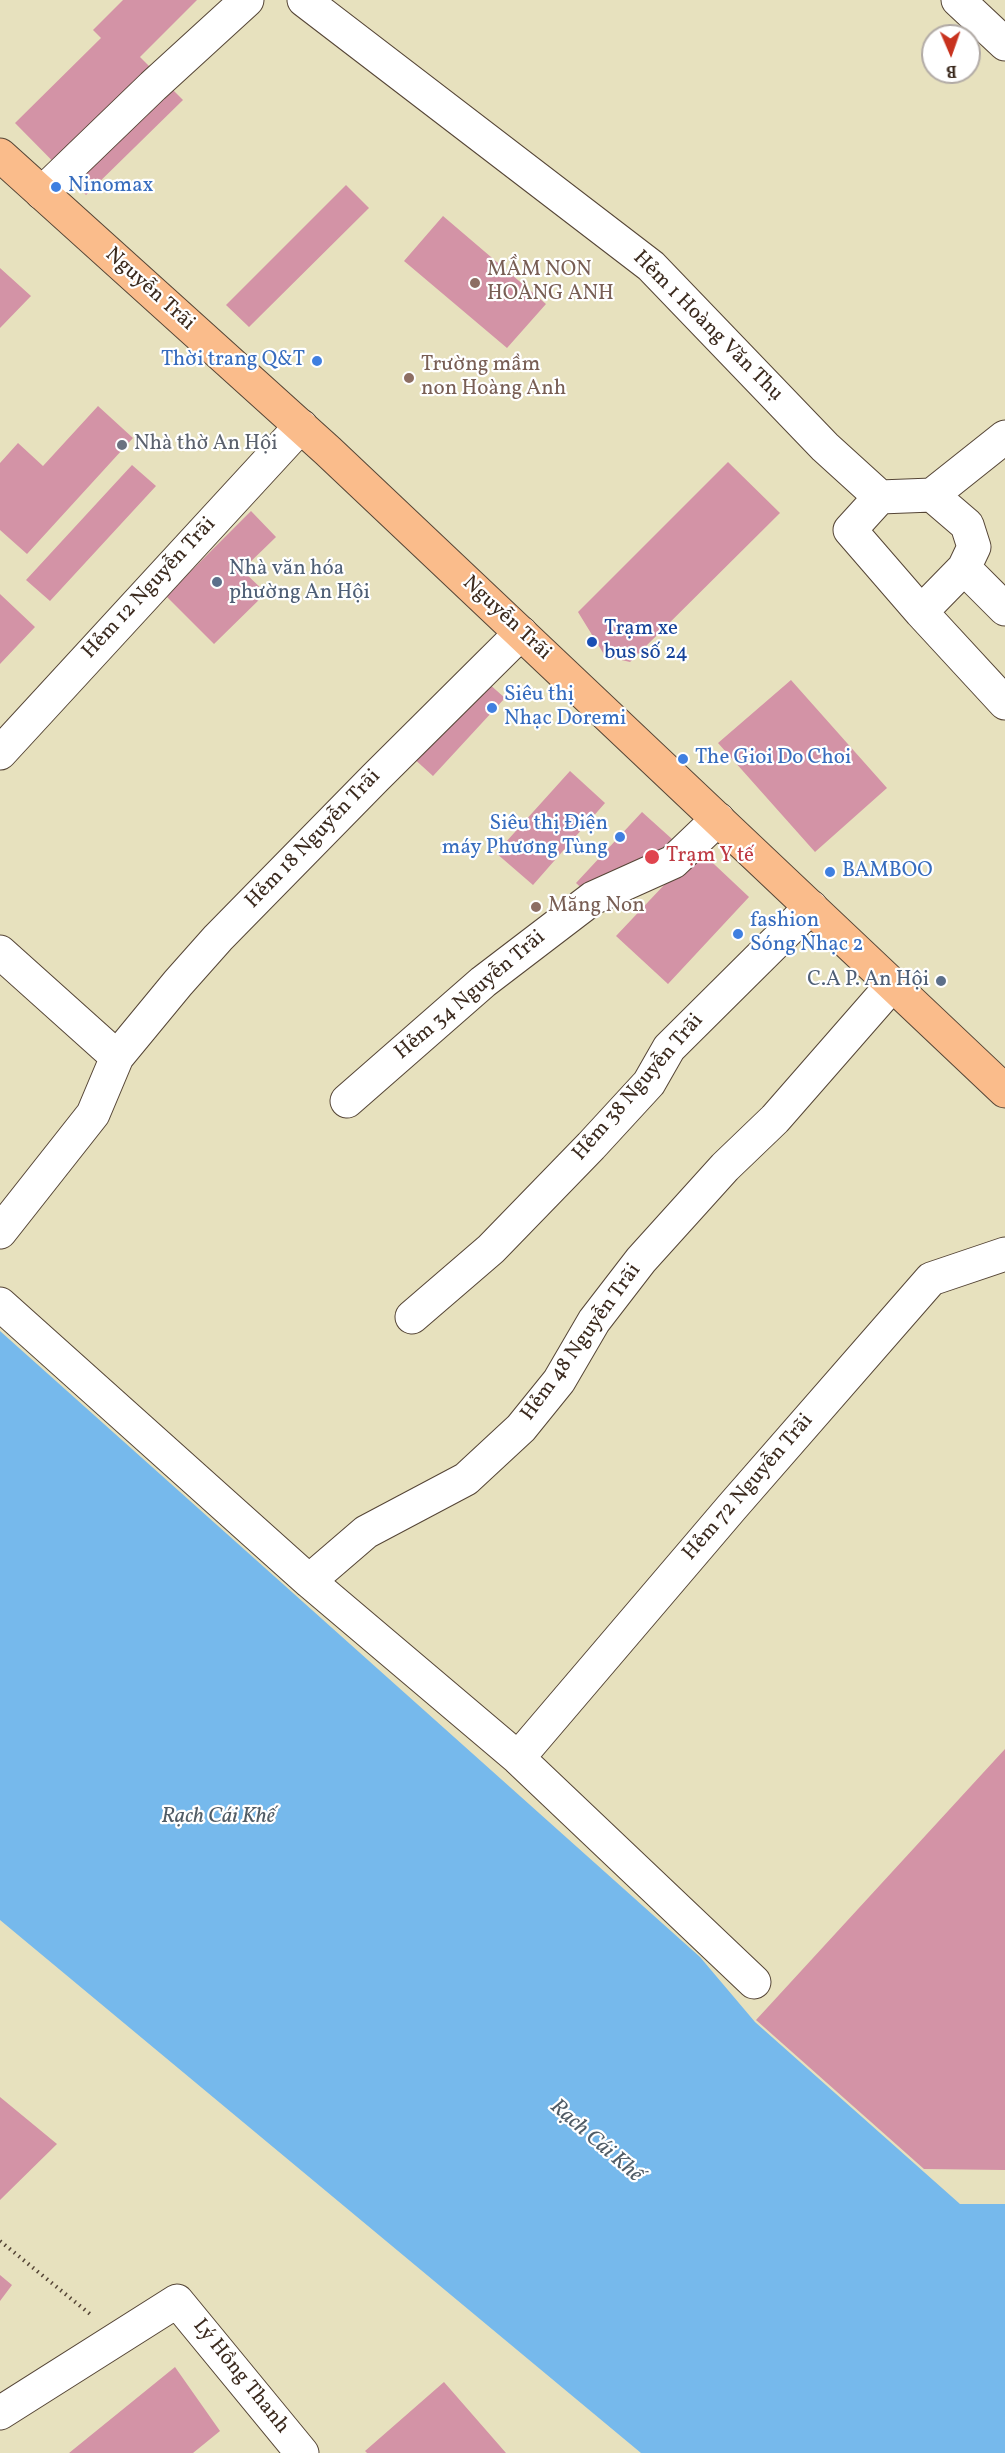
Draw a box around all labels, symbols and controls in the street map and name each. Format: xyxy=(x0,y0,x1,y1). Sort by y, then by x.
north arrow xyxy=(921,24,981,84)
text: B xyxy=(946,59,957,81)
place label: Ninomax xyxy=(68,174,153,200)
marker: Ninomax xyxy=(49,180,63,194)
street label: Nguyễn Trãi xyxy=(99,243,199,337)
street label: Hẻm 1 Hoàng Văn Thụ xyxy=(626,246,788,408)
place label: MẦM NON HOÀNG ANH xyxy=(487,258,614,308)
marker: MẦM NON HOÀNG ANH xyxy=(468,276,482,290)
place label: Thời trang Q&T xyxy=(161,348,305,374)
place label: Trường mầm non Hoàng Anh xyxy=(421,353,566,403)
marker: Thời trang Q&T xyxy=(310,354,324,368)
marker: Trường mầm non Hoàng Anh xyxy=(402,371,416,385)
place label: Nhà thờ An Hội xyxy=(134,432,277,458)
marker: Nhà thờ An Hội xyxy=(115,438,129,452)
street label: Hẻm 12 Nguyễn Trãi xyxy=(78,513,222,665)
place label: Nhà văn hóa phường An Hội xyxy=(229,557,370,607)
street label: Nguyễn Trãi xyxy=(456,571,556,667)
marker: Nhà văn hóa phường An Hội xyxy=(210,575,224,589)
place label: Trạm xe bus số 24 xyxy=(604,617,688,667)
marker: Trạm xe bus số 24 xyxy=(585,635,599,649)
place label: Siêu thị Nhạc Doremi xyxy=(504,683,626,733)
marker: Siêu thị Nhạc Doremi xyxy=(485,701,499,715)
place label: The Gioi Do Choi xyxy=(695,746,851,772)
marker: The Gioi Do Choi xyxy=(676,752,690,766)
street label: Hẻm 18 Nguyễn Trãi xyxy=(241,765,387,915)
place label: Siêu thị Điện máy Phương Tùng xyxy=(442,812,608,862)
marker: Siêu thị Điện máy Phương Tùng xyxy=(613,830,627,844)
place label: Trạm Y tế xyxy=(666,844,754,870)
marker: Trạm Y tế xyxy=(643,848,661,866)
place label: BAMBOO xyxy=(842,859,933,885)
marker: BAMBOO xyxy=(823,865,837,879)
place label: Măng Non xyxy=(548,894,645,920)
marker: Măng Non xyxy=(529,900,543,914)
place label: fashion Sóng Nhạc 2 xyxy=(750,909,864,959)
street label: Hẻm 34 Nguyễn Trãi xyxy=(391,926,551,1066)
marker: fashion Sóng Nhạc 2 xyxy=(731,927,745,941)
place label: C.A P. An Hội xyxy=(807,968,929,994)
marker: C.A P. An Hội xyxy=(934,974,948,988)
street label: Hẻm 38 Nguyễn Trãi xyxy=(568,1009,710,1167)
street label: Hẻm 48 Nguyễn Trãi xyxy=(517,1260,647,1426)
street label: Hẻm 72 Nguyễn Trãi xyxy=(678,1409,820,1567)
water label: Rạch Cái Khế xyxy=(161,1805,275,1831)
water label: Rạch Cái Khế xyxy=(543,2095,647,2189)
street label: Lý Hồng Thanh xyxy=(186,2315,294,2439)

